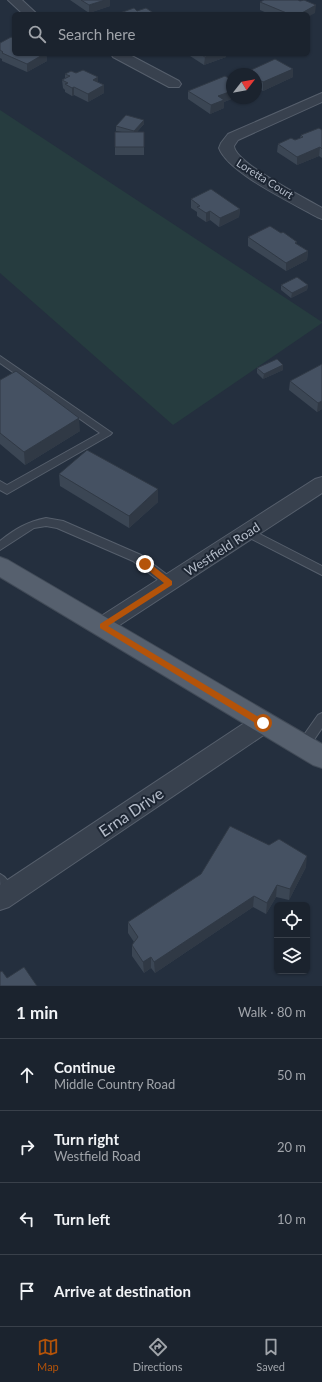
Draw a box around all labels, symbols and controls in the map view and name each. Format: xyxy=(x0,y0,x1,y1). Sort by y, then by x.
search box xyxy=(12,12,310,56)
icon: search xyxy=(26,23,48,45)
text: Search here xyxy=(58,25,135,43)
north arrow xyxy=(226,68,262,104)
street label: Loretta Court xyxy=(235,156,296,201)
street label: Westfield Road xyxy=(181,519,263,579)
route end xyxy=(136,555,154,573)
route start xyxy=(254,714,272,732)
street label: Erna Drive xyxy=(95,783,167,840)
map controls xyxy=(274,902,310,974)
button: locate xyxy=(274,902,310,938)
button: layers xyxy=(274,938,310,974)
text: 1 min xyxy=(16,1002,58,1023)
text: Walk · 80 m xyxy=(238,1004,306,1020)
text: Continue xyxy=(54,1058,115,1076)
icon: ahead xyxy=(16,1064,38,1086)
text: 50 m xyxy=(277,1067,306,1083)
text: Middle Country Road xyxy=(54,1076,175,1092)
text: Turn right xyxy=(54,1130,119,1148)
icon: right xyxy=(16,1136,38,1158)
text: 20 m xyxy=(277,1139,306,1155)
text: Westfield Road xyxy=(54,1148,141,1164)
icon: left xyxy=(16,1208,38,1230)
text: Turn left xyxy=(54,1210,110,1228)
text: 10 m xyxy=(277,1211,306,1227)
icon: arrive xyxy=(16,1280,38,1302)
text: Arrive at destination xyxy=(54,1282,191,1300)
tab: Map xyxy=(37,1336,59,1373)
tab: Directions xyxy=(133,1336,182,1373)
tab: Saved xyxy=(256,1336,285,1373)

